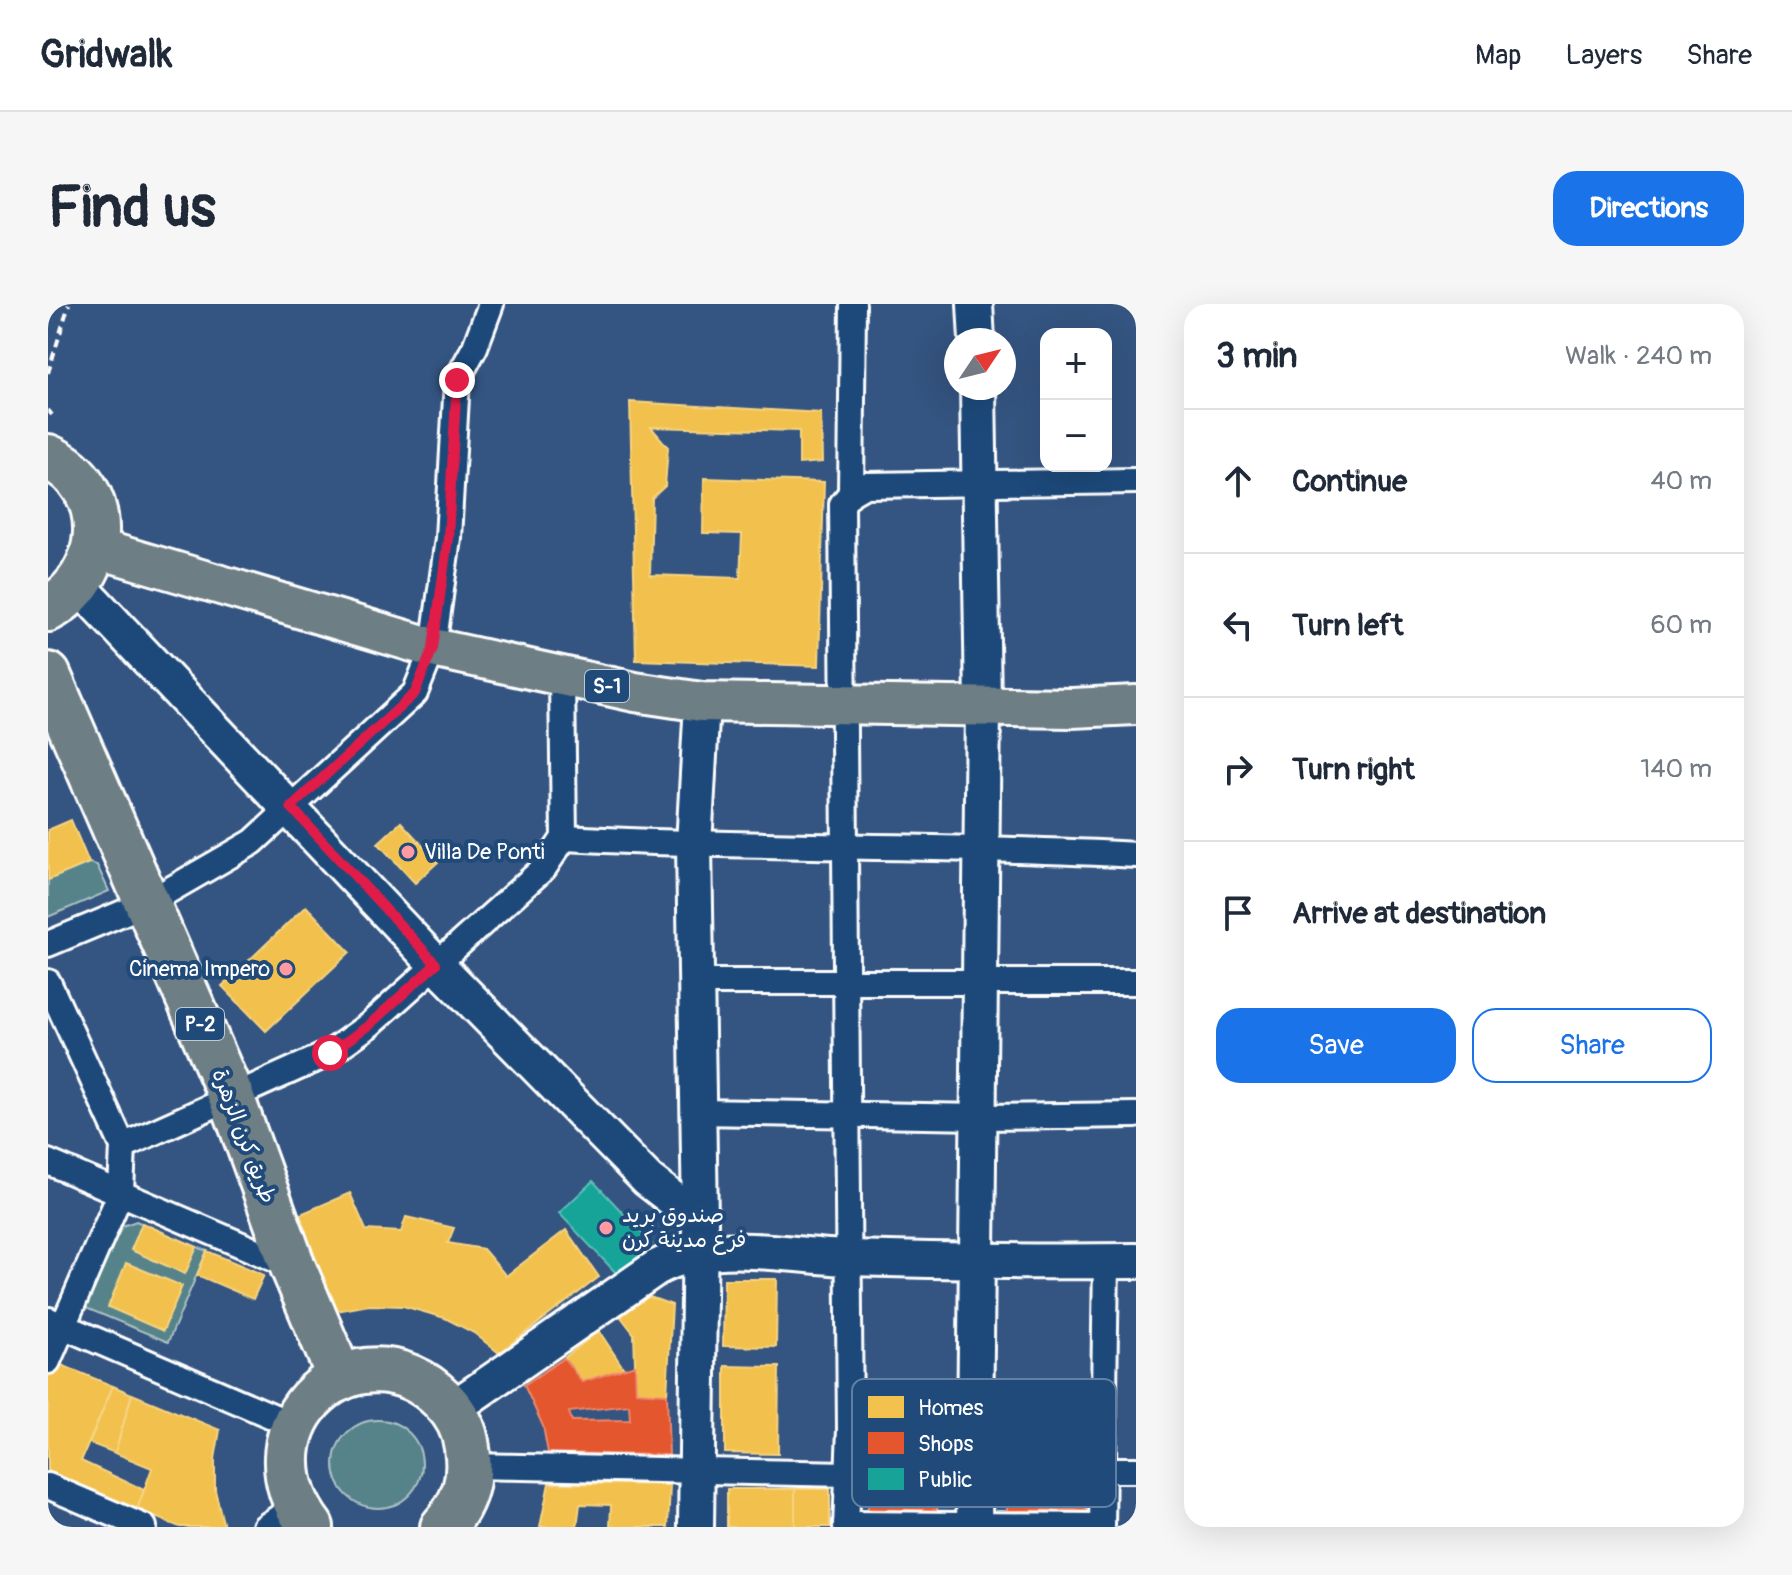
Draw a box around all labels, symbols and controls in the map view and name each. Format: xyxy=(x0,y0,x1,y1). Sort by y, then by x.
text: Gridwalk xyxy=(40,31,172,79)
text: Map xyxy=(1475,38,1521,73)
text: Layers xyxy=(1565,38,1642,73)
text: Share xyxy=(1686,38,1752,73)
button: Directions xyxy=(1553,171,1744,246)
text: Find us xyxy=(48,174,216,243)
north arrow xyxy=(944,328,1016,400)
map controls xyxy=(1040,328,1112,472)
button: + xyxy=(1040,328,1112,400)
text: 3 min xyxy=(1216,335,1298,378)
text: Walk · 240 m xyxy=(1565,340,1712,372)
route end xyxy=(439,362,475,398)
button: − xyxy=(1040,400,1112,472)
icon: ahead xyxy=(1216,459,1260,503)
text: Continue xyxy=(1292,463,1407,500)
text: 40 m xyxy=(1650,465,1712,497)
icon: left xyxy=(1216,603,1260,647)
text: Turn left xyxy=(1292,607,1403,644)
text: 60 m xyxy=(1650,609,1712,641)
road number: S-1 xyxy=(585,670,629,702)
icon: right xyxy=(1216,747,1260,791)
text: Turn right xyxy=(1292,751,1415,788)
text: 140 m xyxy=(1640,753,1712,785)
place label: Villa De Ponti xyxy=(424,838,545,866)
marker: Villa De Ponti xyxy=(399,843,417,861)
icon: arrive xyxy=(1216,891,1260,935)
text: Arrive at destination xyxy=(1292,895,1546,932)
place label: Cinema Impero xyxy=(129,955,270,983)
marker: Cinema Impero xyxy=(277,960,295,978)
road number: P-2 xyxy=(176,1008,224,1040)
button: Save xyxy=(1216,1008,1456,1083)
button: Share xyxy=(1472,1008,1712,1083)
route start xyxy=(312,1035,348,1071)
street label: طريق كرن الزهرة xyxy=(205,1065,283,1207)
place label: صندوق بريد فرع مدينة كرن xyxy=(622,1201,746,1255)
marker: صندوق بريد فرع مدينة كرن xyxy=(597,1219,615,1237)
legend xyxy=(852,1379,1116,1507)
text: Homes xyxy=(918,1394,983,1422)
text: Shops xyxy=(918,1430,974,1458)
text: Public xyxy=(918,1466,972,1494)

